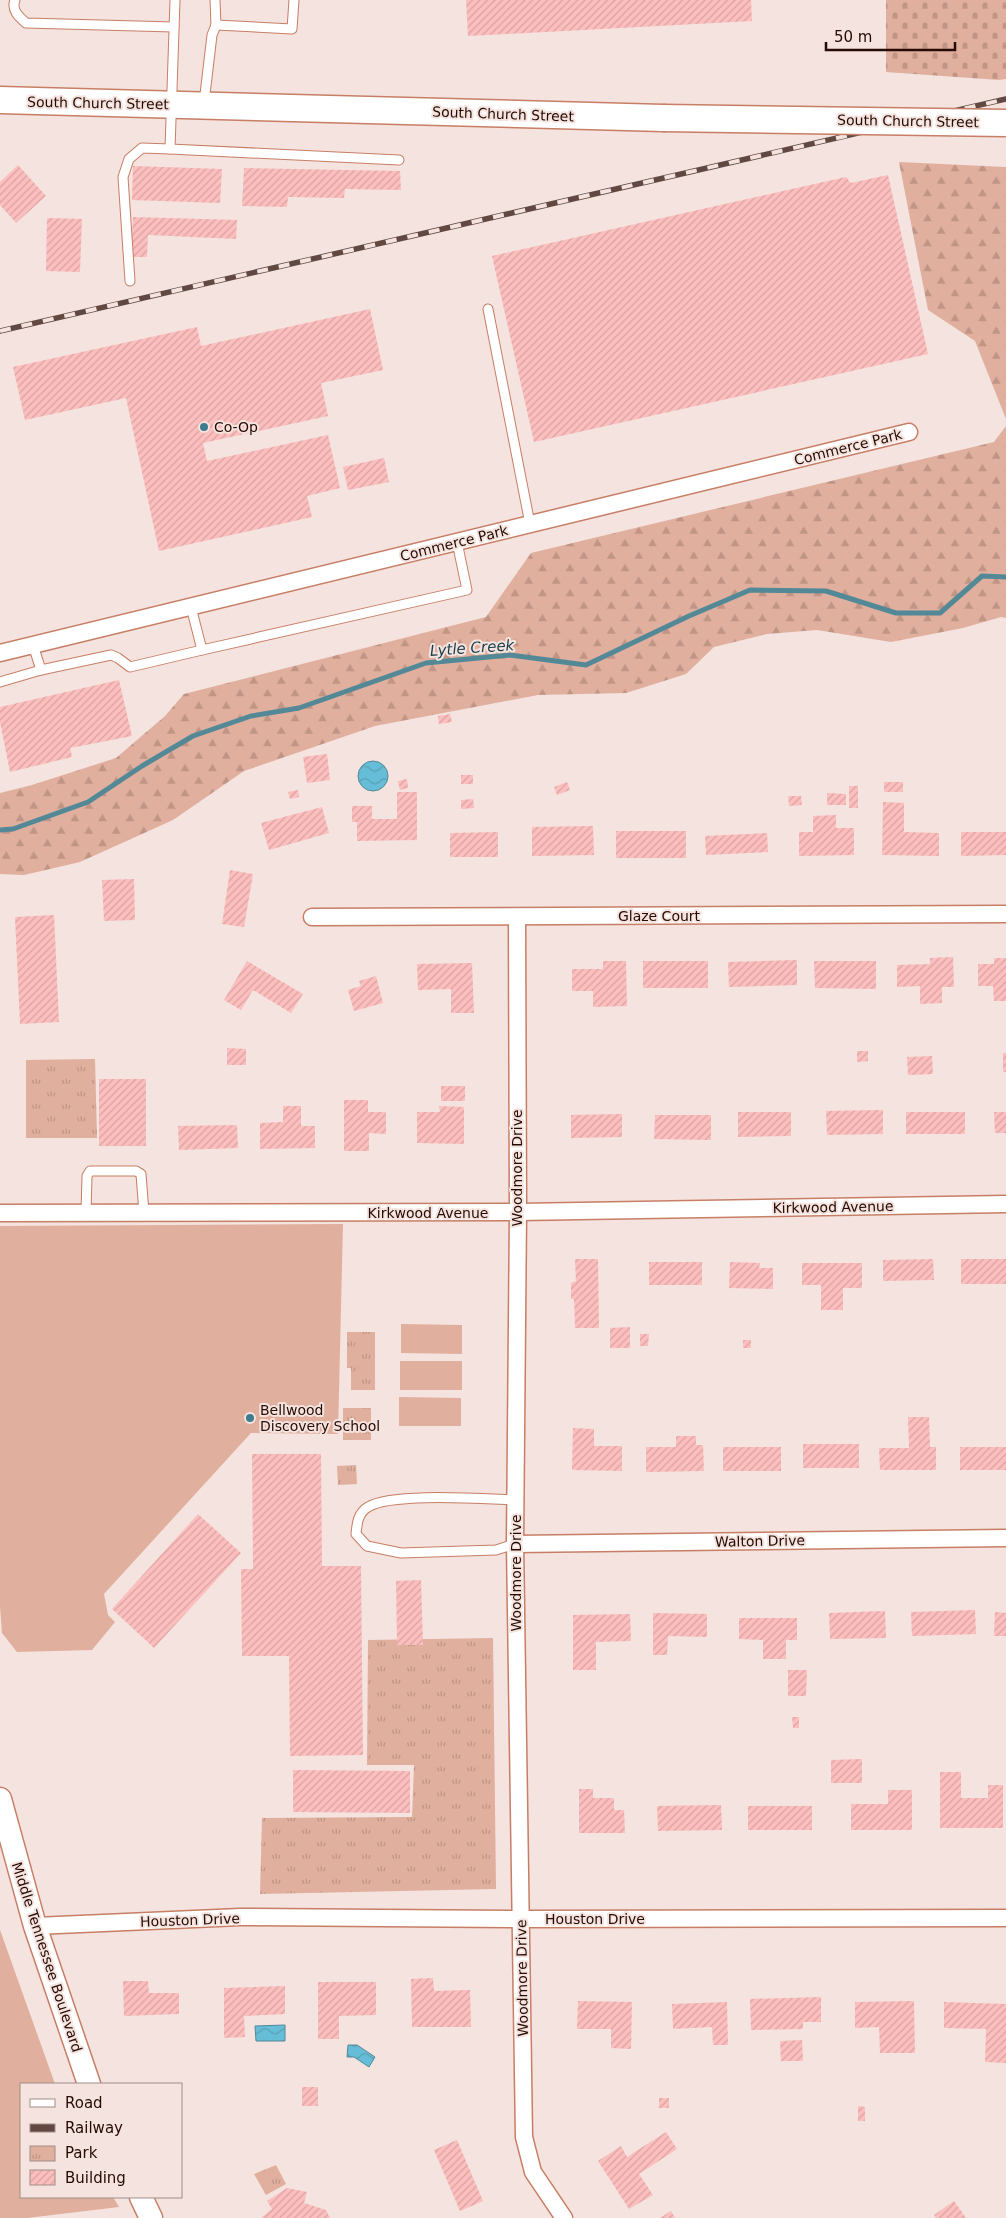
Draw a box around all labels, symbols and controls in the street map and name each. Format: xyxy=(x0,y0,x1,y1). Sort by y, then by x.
scale bar xyxy=(826,20,955,52)
text: 50 m xyxy=(834,28,872,46)
street label: South Church Street xyxy=(27,94,169,112)
street label: South Church Street xyxy=(432,104,575,124)
street label: South Church Street xyxy=(837,112,979,130)
place label: Co-Op xyxy=(214,419,258,435)
marker: Co-Op xyxy=(198,421,210,433)
street label: Commerce Park xyxy=(792,426,905,468)
street label: Commerce Park xyxy=(398,522,511,564)
water label: Lytle Creek xyxy=(429,636,516,660)
street label: Glaze Court xyxy=(618,908,701,924)
street label: Woodmore Drive xyxy=(509,1109,525,1227)
street label: Kirkwood Avenue xyxy=(772,1198,894,1216)
street label: Kirkwood Avenue xyxy=(368,1205,488,1221)
place label: Bellwood Discovery School xyxy=(260,1402,380,1434)
marker: Bellwood Discovery School xyxy=(244,1412,256,1424)
street label: Woodmore Drive xyxy=(508,1514,524,1632)
street label: Walton Drive xyxy=(715,1532,805,1550)
street label: Middle Tennessee Boulevard xyxy=(9,1860,85,2054)
street label: Houston Drive xyxy=(140,1910,240,1930)
street label: Houston Drive xyxy=(545,1911,645,1927)
street label: Woodmore Drive xyxy=(513,1919,531,2037)
legend xyxy=(20,2083,182,2198)
text: Road xyxy=(65,2094,103,2112)
text: Railway xyxy=(65,2119,123,2137)
text: Park xyxy=(65,2144,98,2162)
text: Building xyxy=(65,2169,126,2187)

